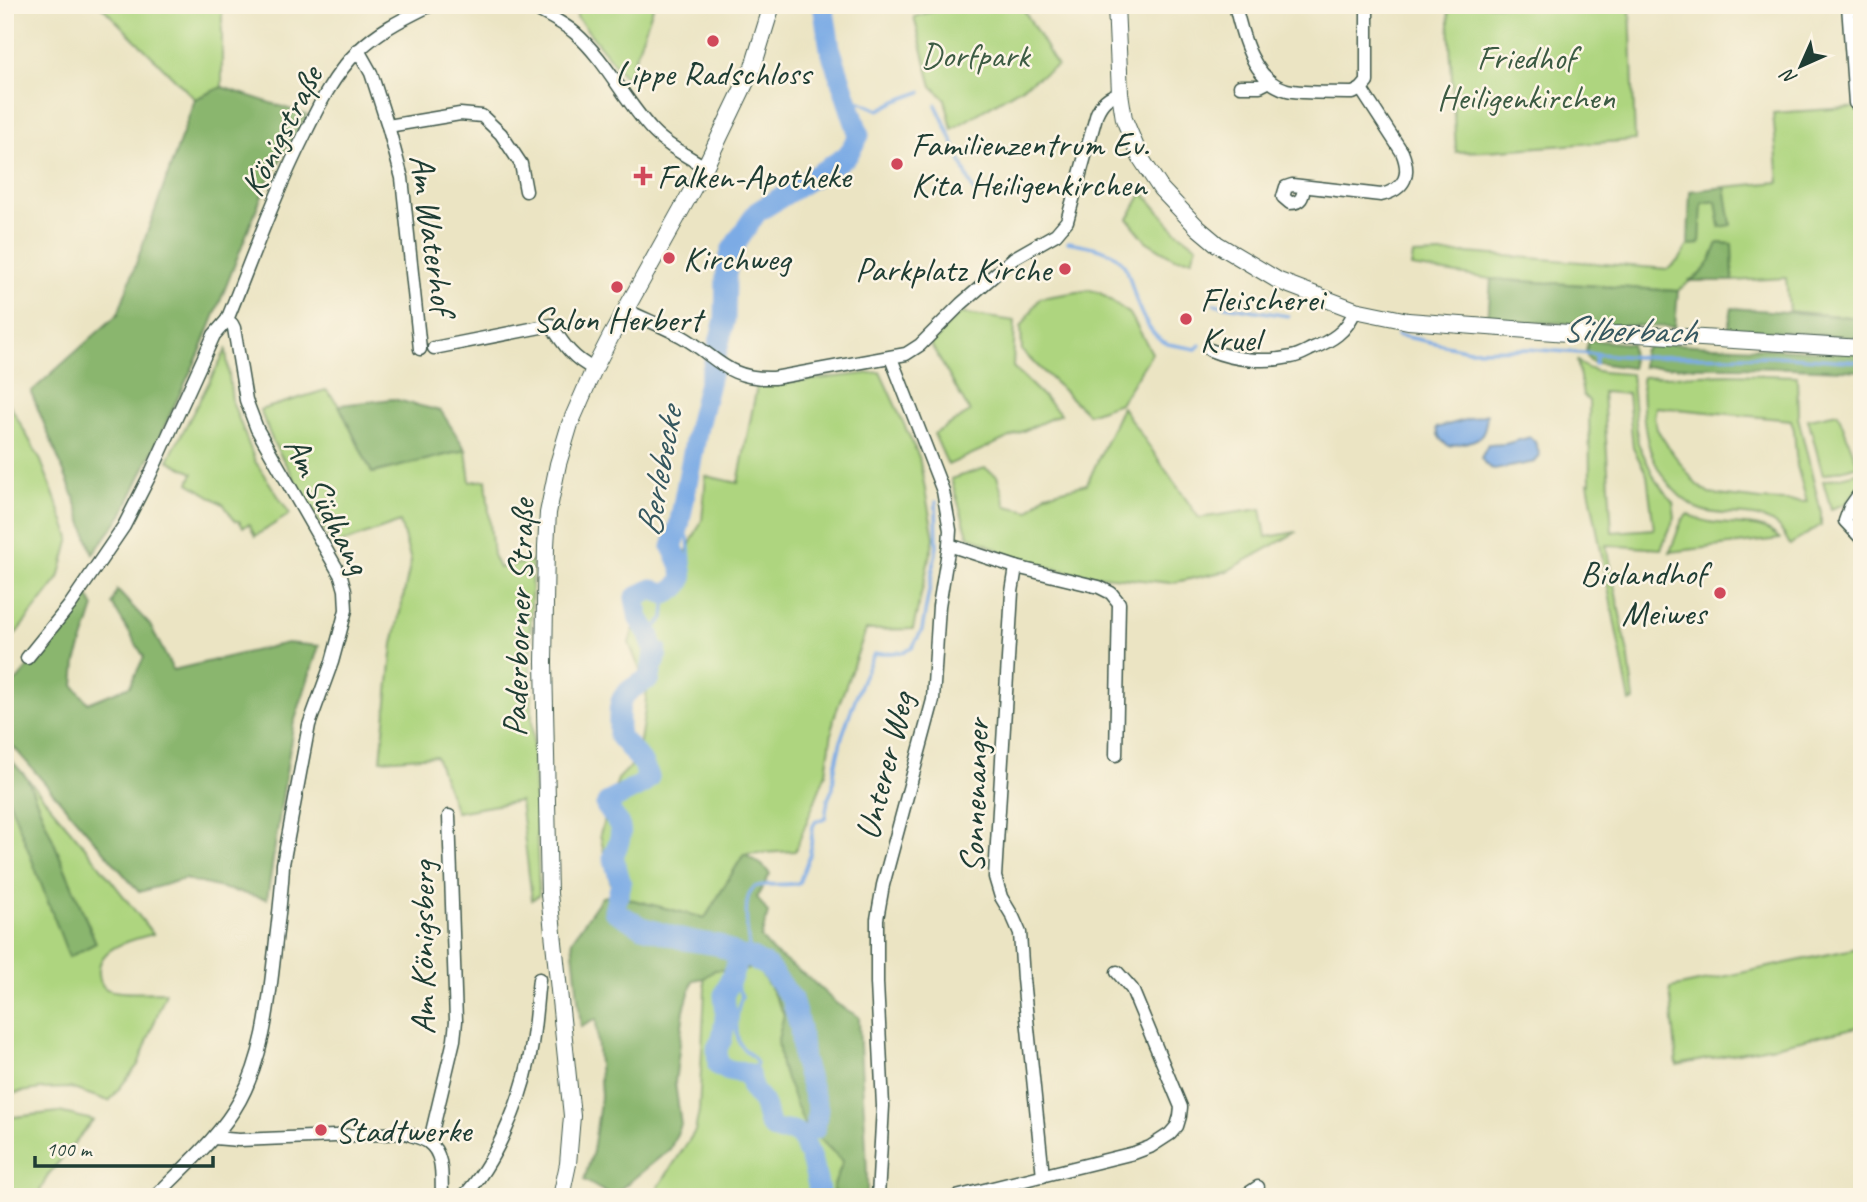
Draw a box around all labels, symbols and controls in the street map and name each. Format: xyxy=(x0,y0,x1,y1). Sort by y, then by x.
north arrow xyxy=(1766,32,1836,102)
marker: Lippe Radschloss xyxy=(705,33,721,49)
park label: Dorfpark xyxy=(921,33,1031,78)
park label: Friedhof Heiligenkirchen xyxy=(1437,35,1615,120)
place label: Lippe Radschloss xyxy=(615,51,814,96)
street label: Königstraße xyxy=(230,56,334,204)
text: N xyxy=(1775,62,1802,90)
place label: Familienzentrum Ev. Kita Heiligenkirchen xyxy=(911,122,1149,207)
street label: Am Waterhof xyxy=(399,151,467,323)
place label: Falken-Apotheke xyxy=(657,154,853,199)
marker: Familienzentrum Ev. Kita Heiligenkirchen xyxy=(889,156,905,172)
marker: Falken-Apotheke xyxy=(635,168,651,184)
place label: Kirchweg xyxy=(683,236,793,281)
place label: Parkplatz Kirche xyxy=(855,247,1054,292)
marker: Kirchweg xyxy=(661,250,677,266)
marker: Parkplatz Kirche xyxy=(1057,261,1073,277)
place label: Fleischerei Kruel xyxy=(1200,277,1328,362)
marker: Salon Herbert xyxy=(609,279,625,295)
place label: Salon Herbert xyxy=(533,297,706,342)
water label: Silberbach xyxy=(1561,305,1699,354)
marker: Fleischerei Kruel xyxy=(1178,311,1194,327)
water label: Berlebecke xyxy=(624,398,694,540)
street label: Am Südhang xyxy=(274,429,382,583)
street label: Paderborner Straße xyxy=(492,496,545,737)
place label: Biolandhof Meiwes xyxy=(1580,551,1713,636)
marker: Biolandhof Meiwes xyxy=(1712,585,1728,601)
street label: Unterer Weg xyxy=(845,686,925,844)
street label: Sonnenanger xyxy=(949,716,1000,874)
street label: Am Königsberg xyxy=(400,859,445,1035)
place label: Stadtwerke xyxy=(335,1108,474,1153)
marker: Stadtwerke xyxy=(313,1122,329,1138)
scale bar xyxy=(35,1125,214,1169)
text: 100 m xyxy=(46,1136,93,1162)

